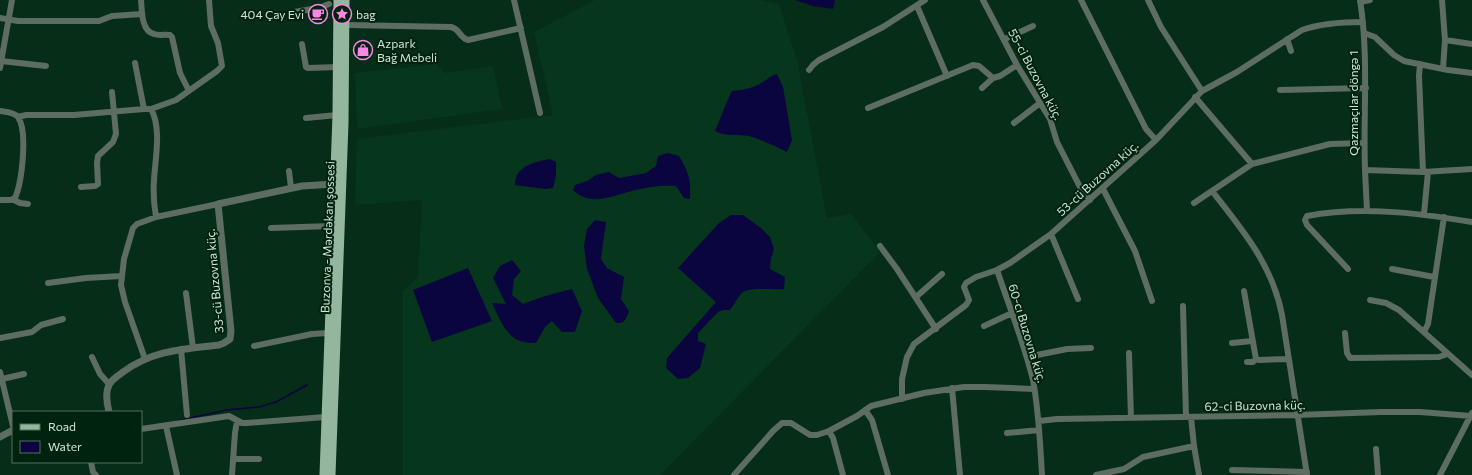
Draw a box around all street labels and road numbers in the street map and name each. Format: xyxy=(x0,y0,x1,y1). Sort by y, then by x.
street label: 55-ci Buzovna küç. xyxy=(1006,26,1066,122)
street label: Qazmaçılar döngə 1 xyxy=(1346,50,1360,156)
street label: 53-cü Buzovna küç. xyxy=(1053,138,1141,218)
street label: Buzonva - Mərdəkan şossesi xyxy=(317,161,337,313)
street label: 33-cü Buzovna küç. xyxy=(202,228,226,334)
street label: 60-cı Buzovna küç. xyxy=(1006,282,1050,384)
street label: 62-ci Buzovna küç. xyxy=(1204,397,1306,413)

